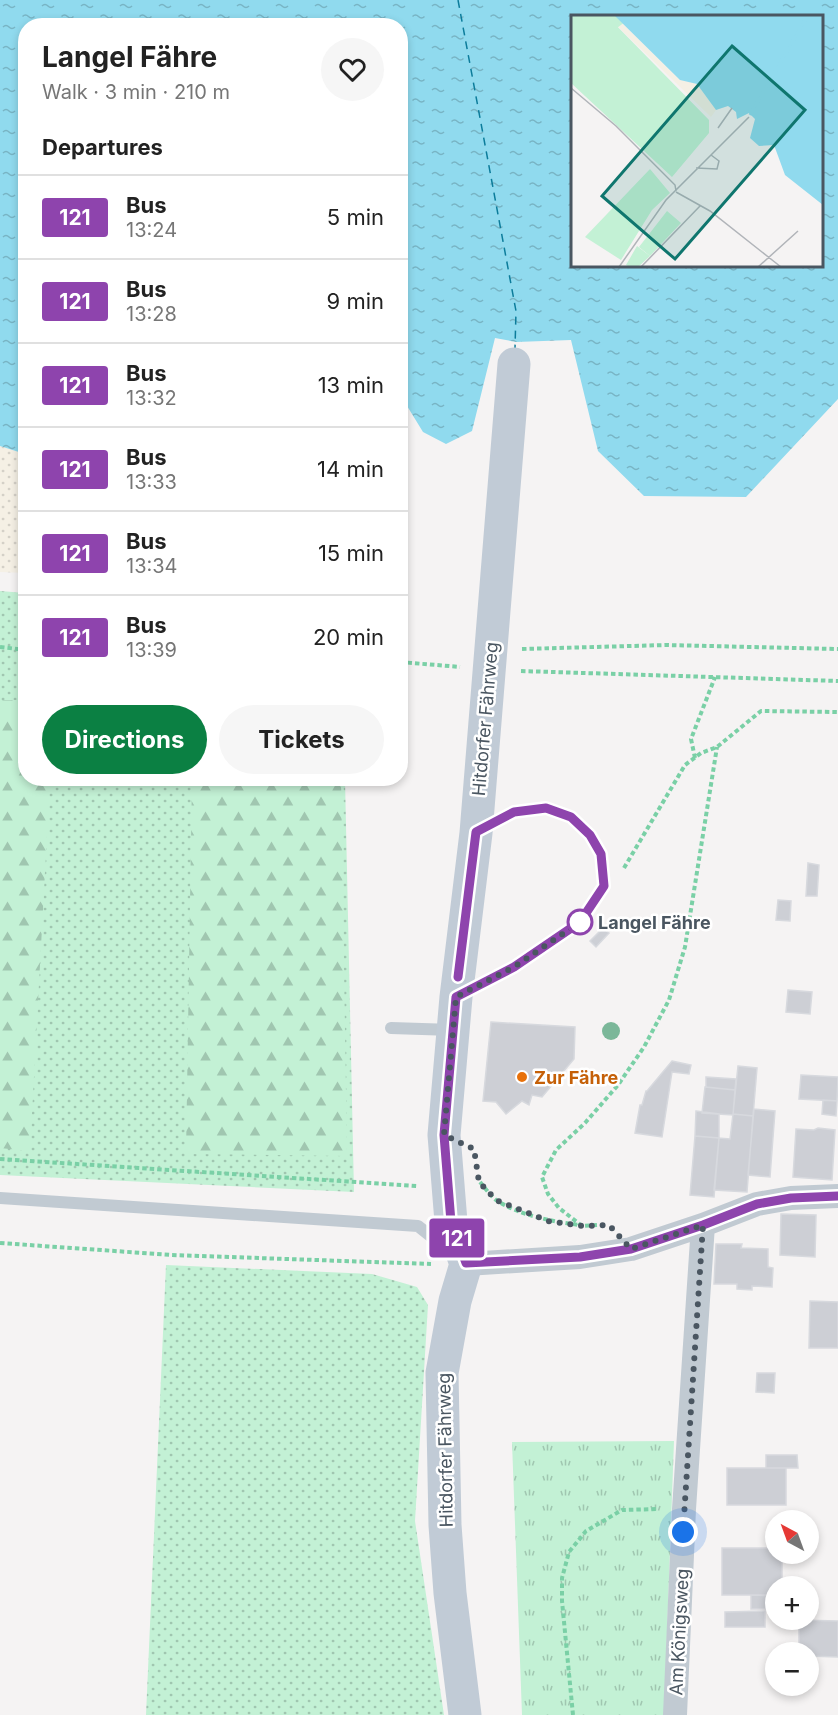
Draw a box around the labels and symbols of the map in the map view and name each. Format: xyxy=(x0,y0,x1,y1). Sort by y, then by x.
inset map xyxy=(571,15,823,267)
street label: Hitdorfer Fährweg xyxy=(468,641,502,797)
marker: Langel Fähre xyxy=(567,909,593,935)
place label: Langel Fähre xyxy=(598,912,711,933)
place label: Zur Fähre xyxy=(534,1067,619,1088)
marker: Zur Fähre xyxy=(515,1070,529,1084)
line badge: 121 xyxy=(422,1218,492,1258)
street label: Hitdorfer Fährweg xyxy=(433,1373,457,1527)
north arrow xyxy=(765,1510,819,1564)
your location xyxy=(668,1517,698,1547)
street label: Am Königsweg xyxy=(665,1568,693,1696)

